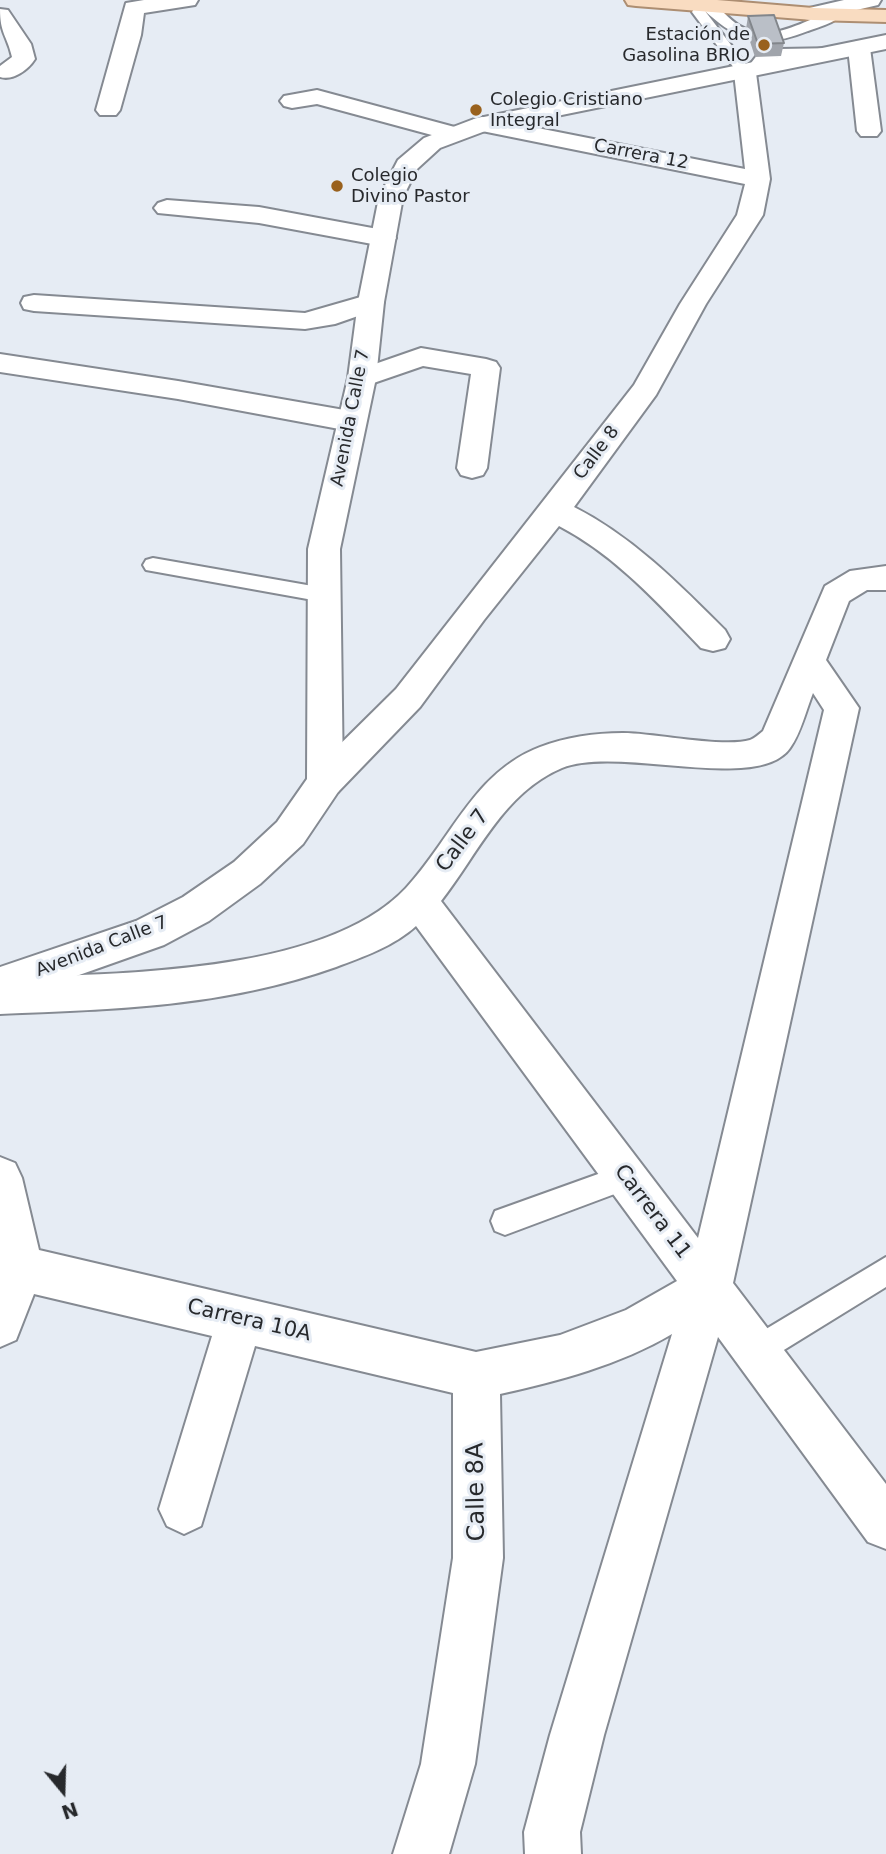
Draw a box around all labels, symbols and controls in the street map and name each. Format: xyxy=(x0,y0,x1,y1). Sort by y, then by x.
place label: Estación de Gasolina BRIO xyxy=(622,24,750,66)
marker: Estación de Gasolina BRIO xyxy=(756,37,772,53)
place label: Colegio Cristiano Integral xyxy=(490,89,643,132)
marker: Colegio Cristiano Integral xyxy=(468,102,484,118)
street label: Carrera 12 xyxy=(592,135,690,175)
place label: Colegio Divino Pastor xyxy=(351,165,470,208)
marker: Colegio Divino Pastor xyxy=(329,178,345,194)
street label: Avenida Calle 7 xyxy=(327,348,375,488)
street label: Calle 8 xyxy=(570,422,624,484)
street label: Calle 7 xyxy=(431,805,495,877)
street label: Avenida Calle 7 xyxy=(33,912,171,982)
street label: Carrera 11 xyxy=(608,1160,696,1264)
street label: Carrera 10A xyxy=(185,1295,313,1347)
street label: Calle 8A xyxy=(462,1442,492,1542)
north arrow xyxy=(28,1756,98,1826)
text: N xyxy=(59,1798,81,1824)

